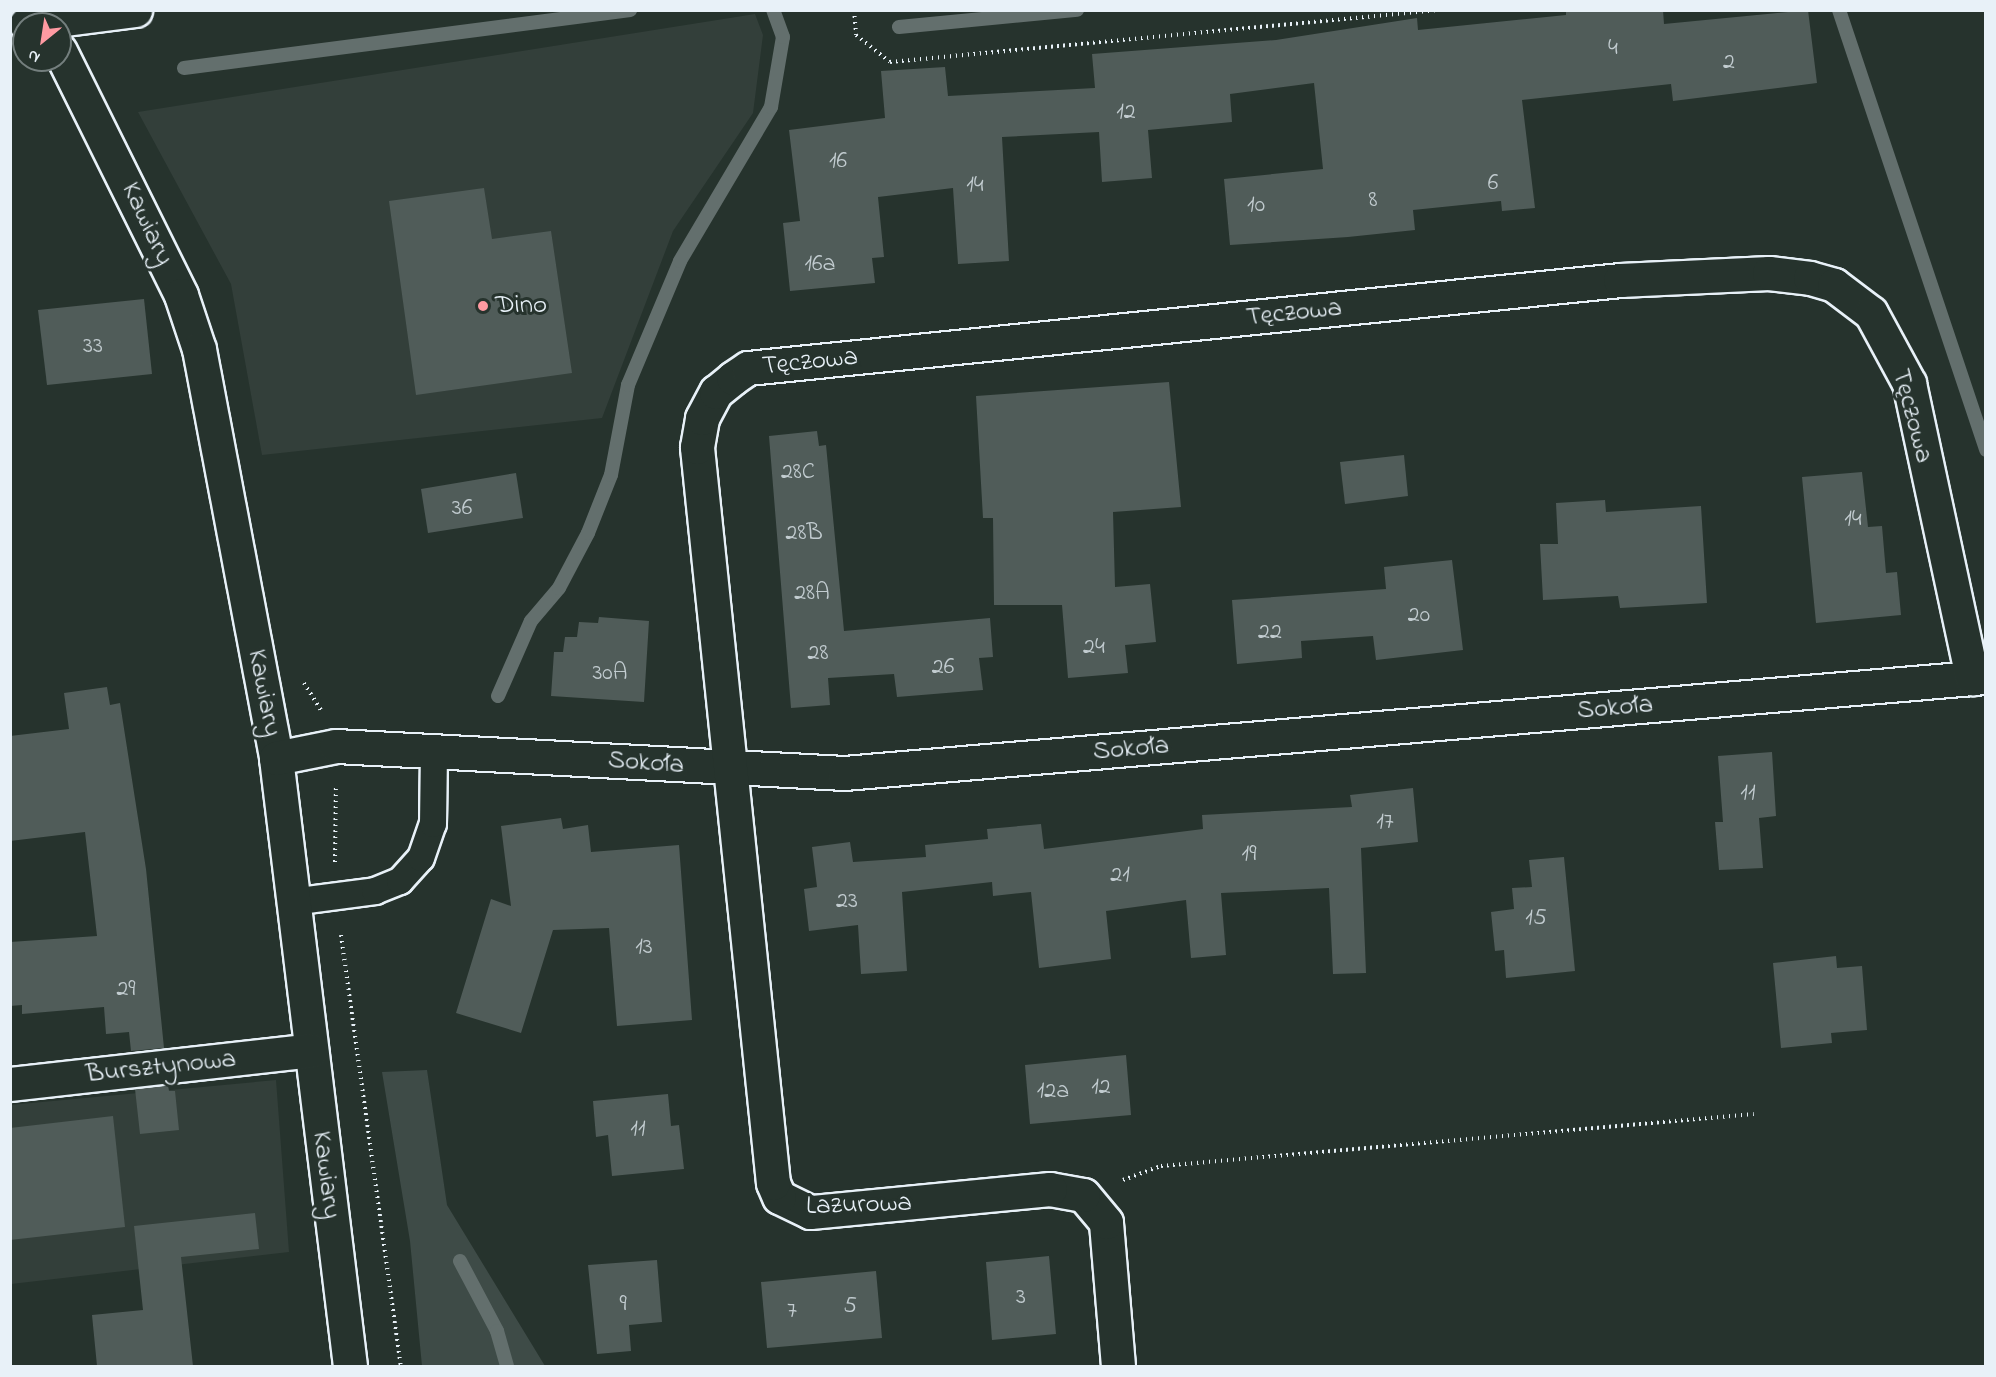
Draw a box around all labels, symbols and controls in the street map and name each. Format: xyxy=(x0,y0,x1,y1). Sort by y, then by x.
north arrow xyxy=(12,12,72,72)
house number: 4 xyxy=(1608,35,1618,63)
text: N xyxy=(23,43,45,69)
house number: 2 xyxy=(1723,49,1735,77)
house number: 12 xyxy=(1116,99,1136,127)
house number: 16 xyxy=(829,148,847,176)
house number: 6 xyxy=(1488,170,1498,198)
house number: 14 xyxy=(966,172,984,200)
street label: Kawiary xyxy=(114,177,180,271)
house number: 8 xyxy=(1369,187,1377,215)
house number: 10 xyxy=(1247,192,1265,220)
house number: 16a xyxy=(804,251,836,279)
place label: Dino xyxy=(495,290,547,322)
street label: Tęczowa xyxy=(1245,292,1343,334)
marker: Dino xyxy=(476,299,490,313)
house number: 33 xyxy=(83,333,103,361)
street label: Tęczowa xyxy=(761,341,859,383)
street label: Tęczowa xyxy=(1884,365,1940,467)
house number: 28C xyxy=(781,459,815,487)
house number: 36 xyxy=(452,495,472,523)
house number: 14 xyxy=(1844,506,1862,534)
house number: 28B xyxy=(785,520,823,548)
house number: 28A xyxy=(794,580,830,608)
house number: 20 xyxy=(1408,602,1430,630)
house number: 22 xyxy=(1258,619,1282,647)
house number: 24 xyxy=(1083,634,1105,662)
house number: 28 xyxy=(808,640,828,668)
street label: Kawiary xyxy=(240,647,288,739)
house number: 26 xyxy=(932,654,954,682)
house number: 30A xyxy=(592,660,628,688)
street label: Sokoła xyxy=(1576,689,1654,727)
street label: Sokoła xyxy=(1092,730,1170,768)
street label: Sokoła xyxy=(607,744,685,782)
house number: 11 xyxy=(1740,780,1756,808)
house number: 17 xyxy=(1376,809,1394,837)
house number: 19 xyxy=(1242,841,1256,869)
house number: 21 xyxy=(1110,862,1130,890)
house number: 23 xyxy=(836,888,858,916)
house number: 15 xyxy=(1525,905,1547,933)
house number: 13 xyxy=(635,934,653,962)
house number: 29 xyxy=(116,976,136,1004)
street label: Bursztynowa xyxy=(84,1043,238,1091)
house number: 12 xyxy=(1091,1074,1111,1102)
house number: 12a xyxy=(1037,1078,1069,1106)
house number: 11 xyxy=(630,1116,646,1144)
street label: Kawiary xyxy=(305,1129,347,1221)
street label: Lazurowa xyxy=(805,1187,913,1223)
house number: 3 xyxy=(1016,1284,1026,1312)
house number: 9 xyxy=(619,1291,627,1319)
house number: 5 xyxy=(843,1293,857,1321)
house number: 7 xyxy=(787,1298,797,1326)

